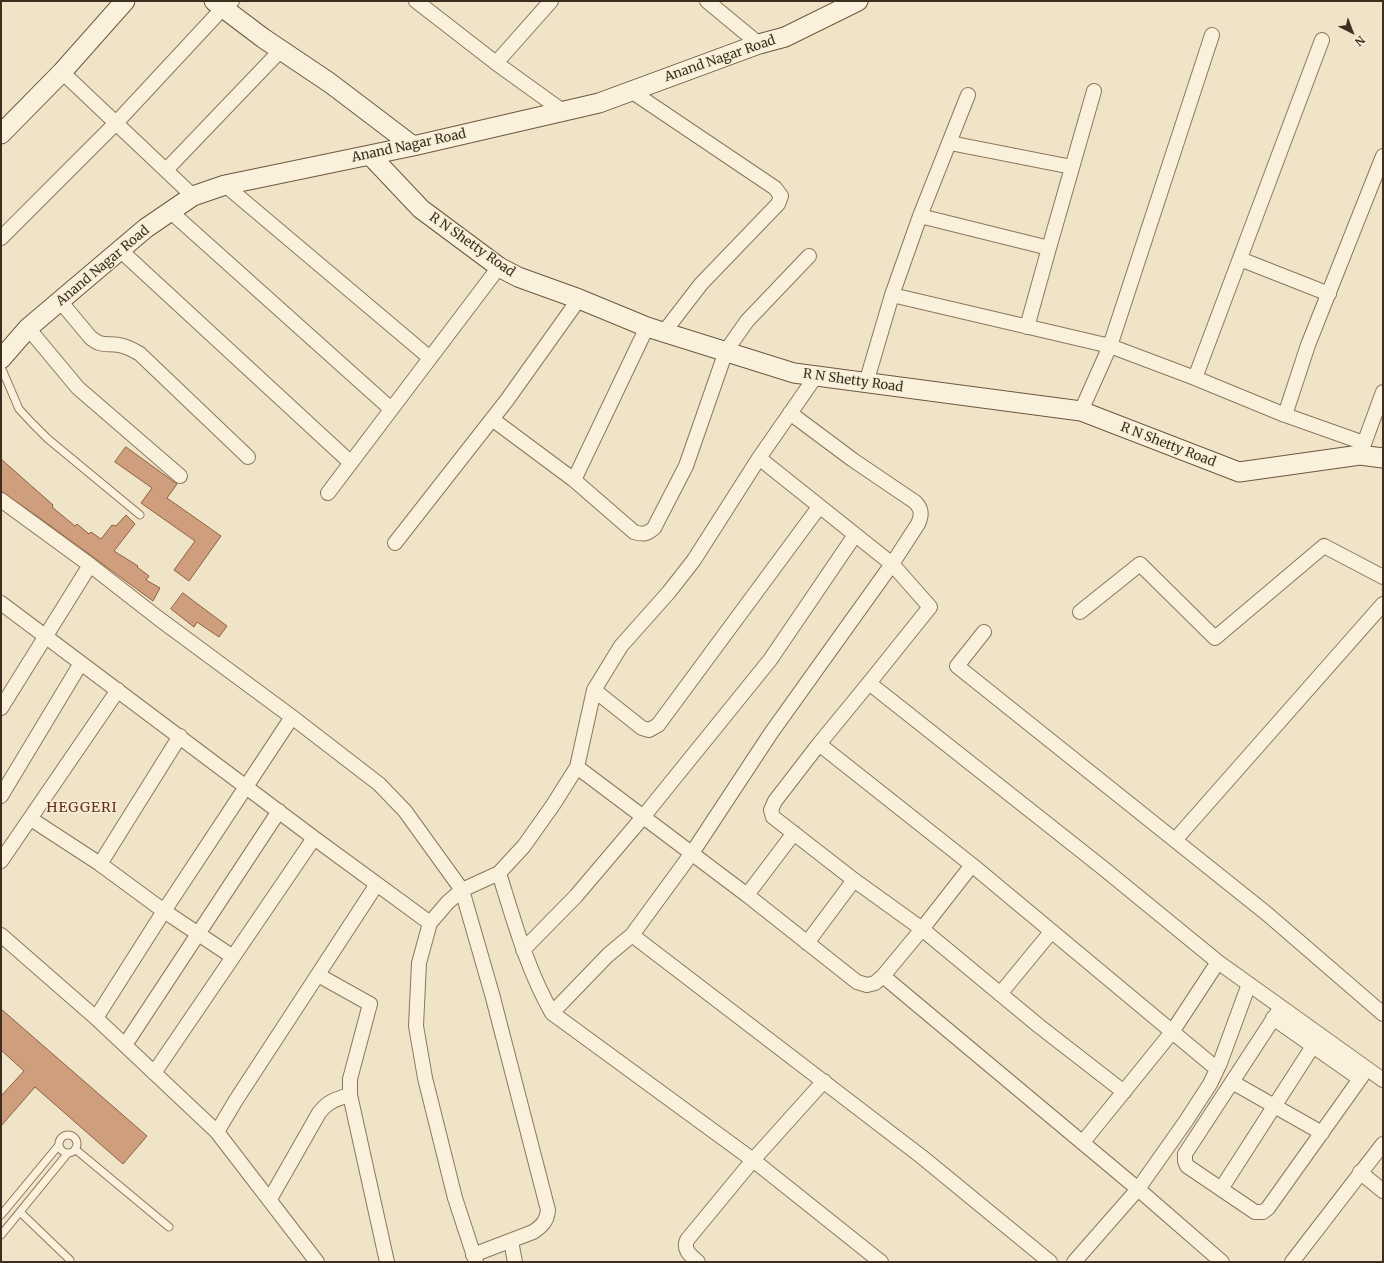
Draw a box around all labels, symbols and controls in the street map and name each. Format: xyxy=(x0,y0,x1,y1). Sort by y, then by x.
north arrow xyxy=(1332,12,1372,52)
street label: Anand Nagar Road xyxy=(662,33,778,85)
text: N xyxy=(1352,33,1368,49)
street label: Anand Nagar Road xyxy=(350,126,468,166)
street label: R N Shetty Road xyxy=(426,210,518,280)
street label: Anand Nagar Road xyxy=(53,223,153,309)
street label: R N Shetty Road xyxy=(802,366,904,396)
street label: R N Shetty Road xyxy=(1118,420,1218,470)
district label: HEGGERI xyxy=(46,800,118,816)

